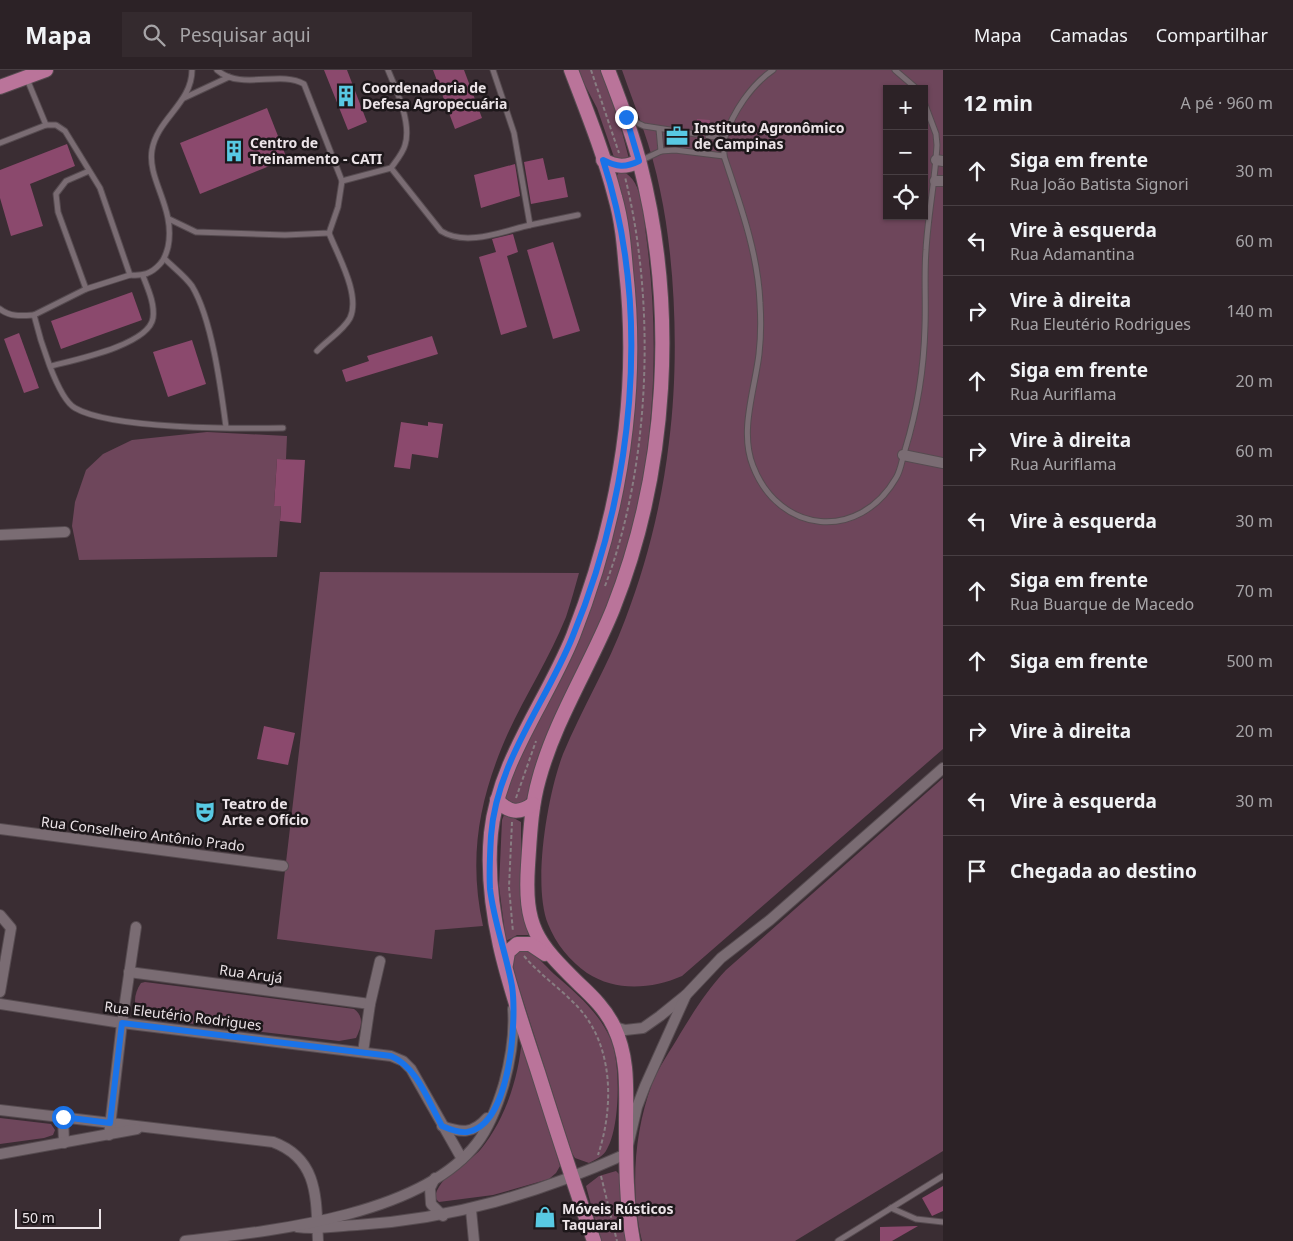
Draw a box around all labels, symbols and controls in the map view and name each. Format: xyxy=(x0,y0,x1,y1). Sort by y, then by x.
search box xyxy=(122,12,472,57)
text: Mapa xyxy=(25,18,92,51)
icon: search xyxy=(140,21,168,49)
text: Pesquisar aqui xyxy=(180,22,311,48)
text: Mapa xyxy=(974,23,1022,47)
text: Camadas xyxy=(1050,23,1128,47)
text: Compartilhar xyxy=(1156,23,1268,47)
place label: Coordenadoria de Defesa Agropecuária xyxy=(362,78,507,113)
building icon: Coordenadoria de Defesa Agropecuária xyxy=(333,83,359,109)
map controls xyxy=(883,85,928,220)
button: + xyxy=(883,85,928,130)
text: 12 min xyxy=(963,89,1033,117)
text: A pé · 960 m xyxy=(1181,92,1273,114)
route end xyxy=(615,106,638,129)
place label: Instituto Agronômico de Campinas xyxy=(694,118,845,153)
office icon: Instituto Agronômico de Campinas xyxy=(664,123,690,149)
button: − xyxy=(883,130,928,175)
place label: Centro de Treinamento - CATI xyxy=(250,133,382,168)
building icon: Centro de Treinamento - CATI xyxy=(221,138,247,164)
text: Siga em frente xyxy=(1010,147,1148,173)
icon: ahead xyxy=(963,157,991,185)
text: 30 m xyxy=(1236,160,1273,182)
text: Rua João Batista Signori xyxy=(1010,173,1189,195)
button: locate xyxy=(883,175,928,220)
text: Vire à esquerda xyxy=(1010,217,1157,243)
icon: left xyxy=(963,227,991,255)
text: 60 m xyxy=(1236,230,1273,252)
text: Rua Adamantina xyxy=(1010,243,1135,265)
text: Vire à direita xyxy=(1010,287,1131,313)
icon: right xyxy=(963,297,991,325)
text: 140 m xyxy=(1226,300,1273,322)
text: Rua Eleutério Rodrigues xyxy=(1010,313,1191,335)
text: Siga em frente xyxy=(1010,357,1148,383)
icon: ahead xyxy=(963,367,991,395)
text: 20 m xyxy=(1236,370,1273,392)
text: Rua Auriflama xyxy=(1010,383,1116,405)
text: Vire à direita xyxy=(1010,427,1131,453)
icon: right xyxy=(963,437,991,465)
text: 60 m xyxy=(1236,440,1273,462)
text: Rua Auriflama xyxy=(1010,453,1116,475)
icon: left xyxy=(963,507,991,535)
text: Vire à esquerda xyxy=(1010,508,1157,534)
text: 30 m xyxy=(1236,510,1273,532)
text: Siga em frente xyxy=(1010,567,1148,593)
icon: ahead xyxy=(963,577,991,605)
text: 70 m xyxy=(1236,580,1273,602)
text: Rua Buarque de Macedo xyxy=(1010,593,1194,615)
icon: ahead xyxy=(963,647,991,675)
text: Siga em frente xyxy=(1010,648,1148,674)
text: 500 m xyxy=(1226,650,1273,672)
icon: right xyxy=(963,717,991,745)
text: Vire à direita xyxy=(1010,718,1131,744)
text: 20 m xyxy=(1236,720,1273,742)
icon: left xyxy=(963,787,991,815)
text: Vire à esquerda xyxy=(1010,788,1157,814)
text: 30 m xyxy=(1236,790,1273,812)
place label: Teatro de Arte e Ofício xyxy=(222,794,309,829)
theatre icon: Teatro de Arte e Ofício xyxy=(192,799,218,825)
street label: Rua Conselheiro Antônio Prado xyxy=(40,812,246,855)
icon: arrive xyxy=(963,857,991,885)
text: Chegada ao destino xyxy=(1010,858,1197,884)
street label: Rua Arujá xyxy=(218,960,284,987)
street label: Rua Eleutério Rodrigues xyxy=(103,996,263,1035)
route start xyxy=(52,1106,75,1129)
place label: Móveis Rústicos Taquaral xyxy=(562,1199,673,1234)
shop icon: Móveis Rústicos Taquaral xyxy=(532,1204,558,1230)
scale bar xyxy=(15,1206,101,1229)
text: 50 m xyxy=(22,1208,55,1227)

